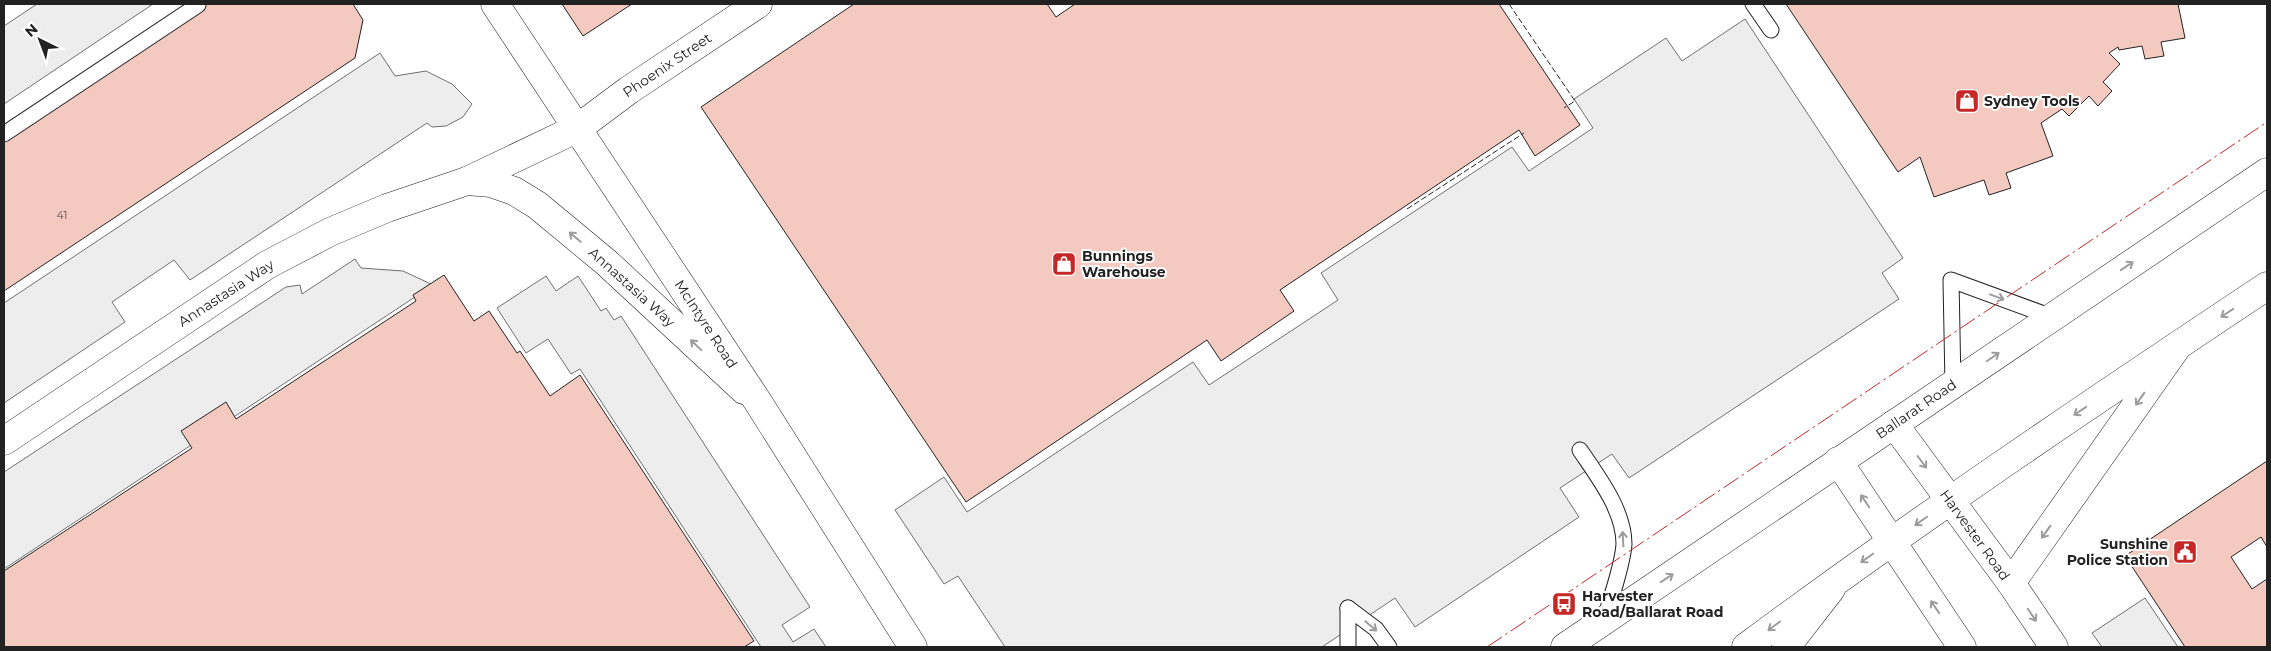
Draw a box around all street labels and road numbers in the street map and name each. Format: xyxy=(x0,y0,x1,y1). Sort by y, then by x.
street label: Phoenix Street xyxy=(619,28,715,101)
street label: Annastasia Way xyxy=(585,243,679,331)
street label: Annastasia Way xyxy=(175,255,278,331)
street label: McIntyre Road xyxy=(671,276,741,372)
street label: Ballarat Road xyxy=(1872,375,1960,443)
street label: Harvester Road xyxy=(1936,486,2014,584)

